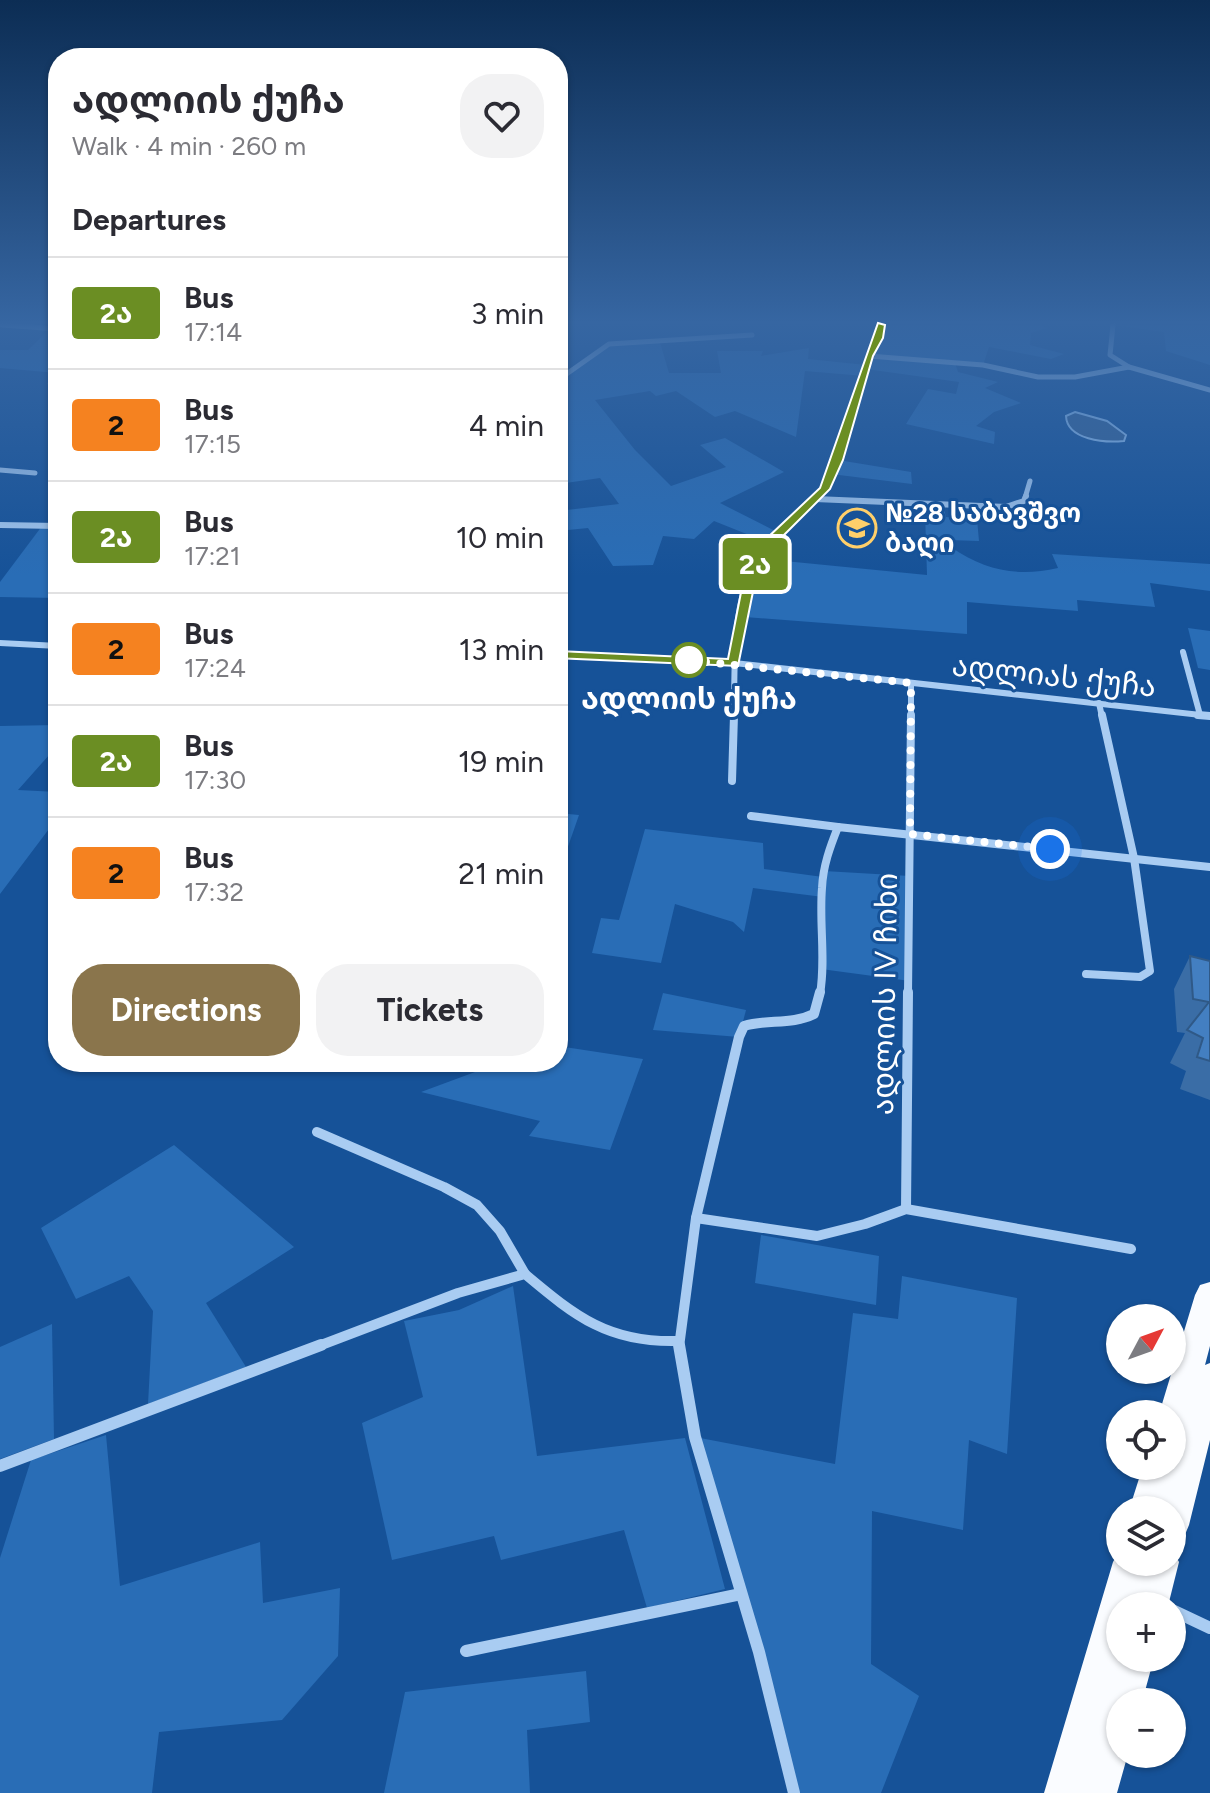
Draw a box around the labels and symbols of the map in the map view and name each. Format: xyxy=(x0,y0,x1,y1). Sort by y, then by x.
place label: №28 საბავშვო ბაღი xyxy=(885,497,1081,559)
school or university icon: №28 საბავშვო ბაღი xyxy=(836,507,878,549)
line badge: 2ა xyxy=(719,538,791,590)
marker: ადლიის ქუჩა xyxy=(672,643,706,677)
street label: ადლიას ქუჩა xyxy=(950,646,1158,705)
place label: ადლიის ქუჩა xyxy=(581,680,797,718)
your location xyxy=(1030,829,1070,869)
street label: ადლიის IV ჩიხი xyxy=(864,873,905,1115)
north arrow xyxy=(1106,1304,1186,1384)

